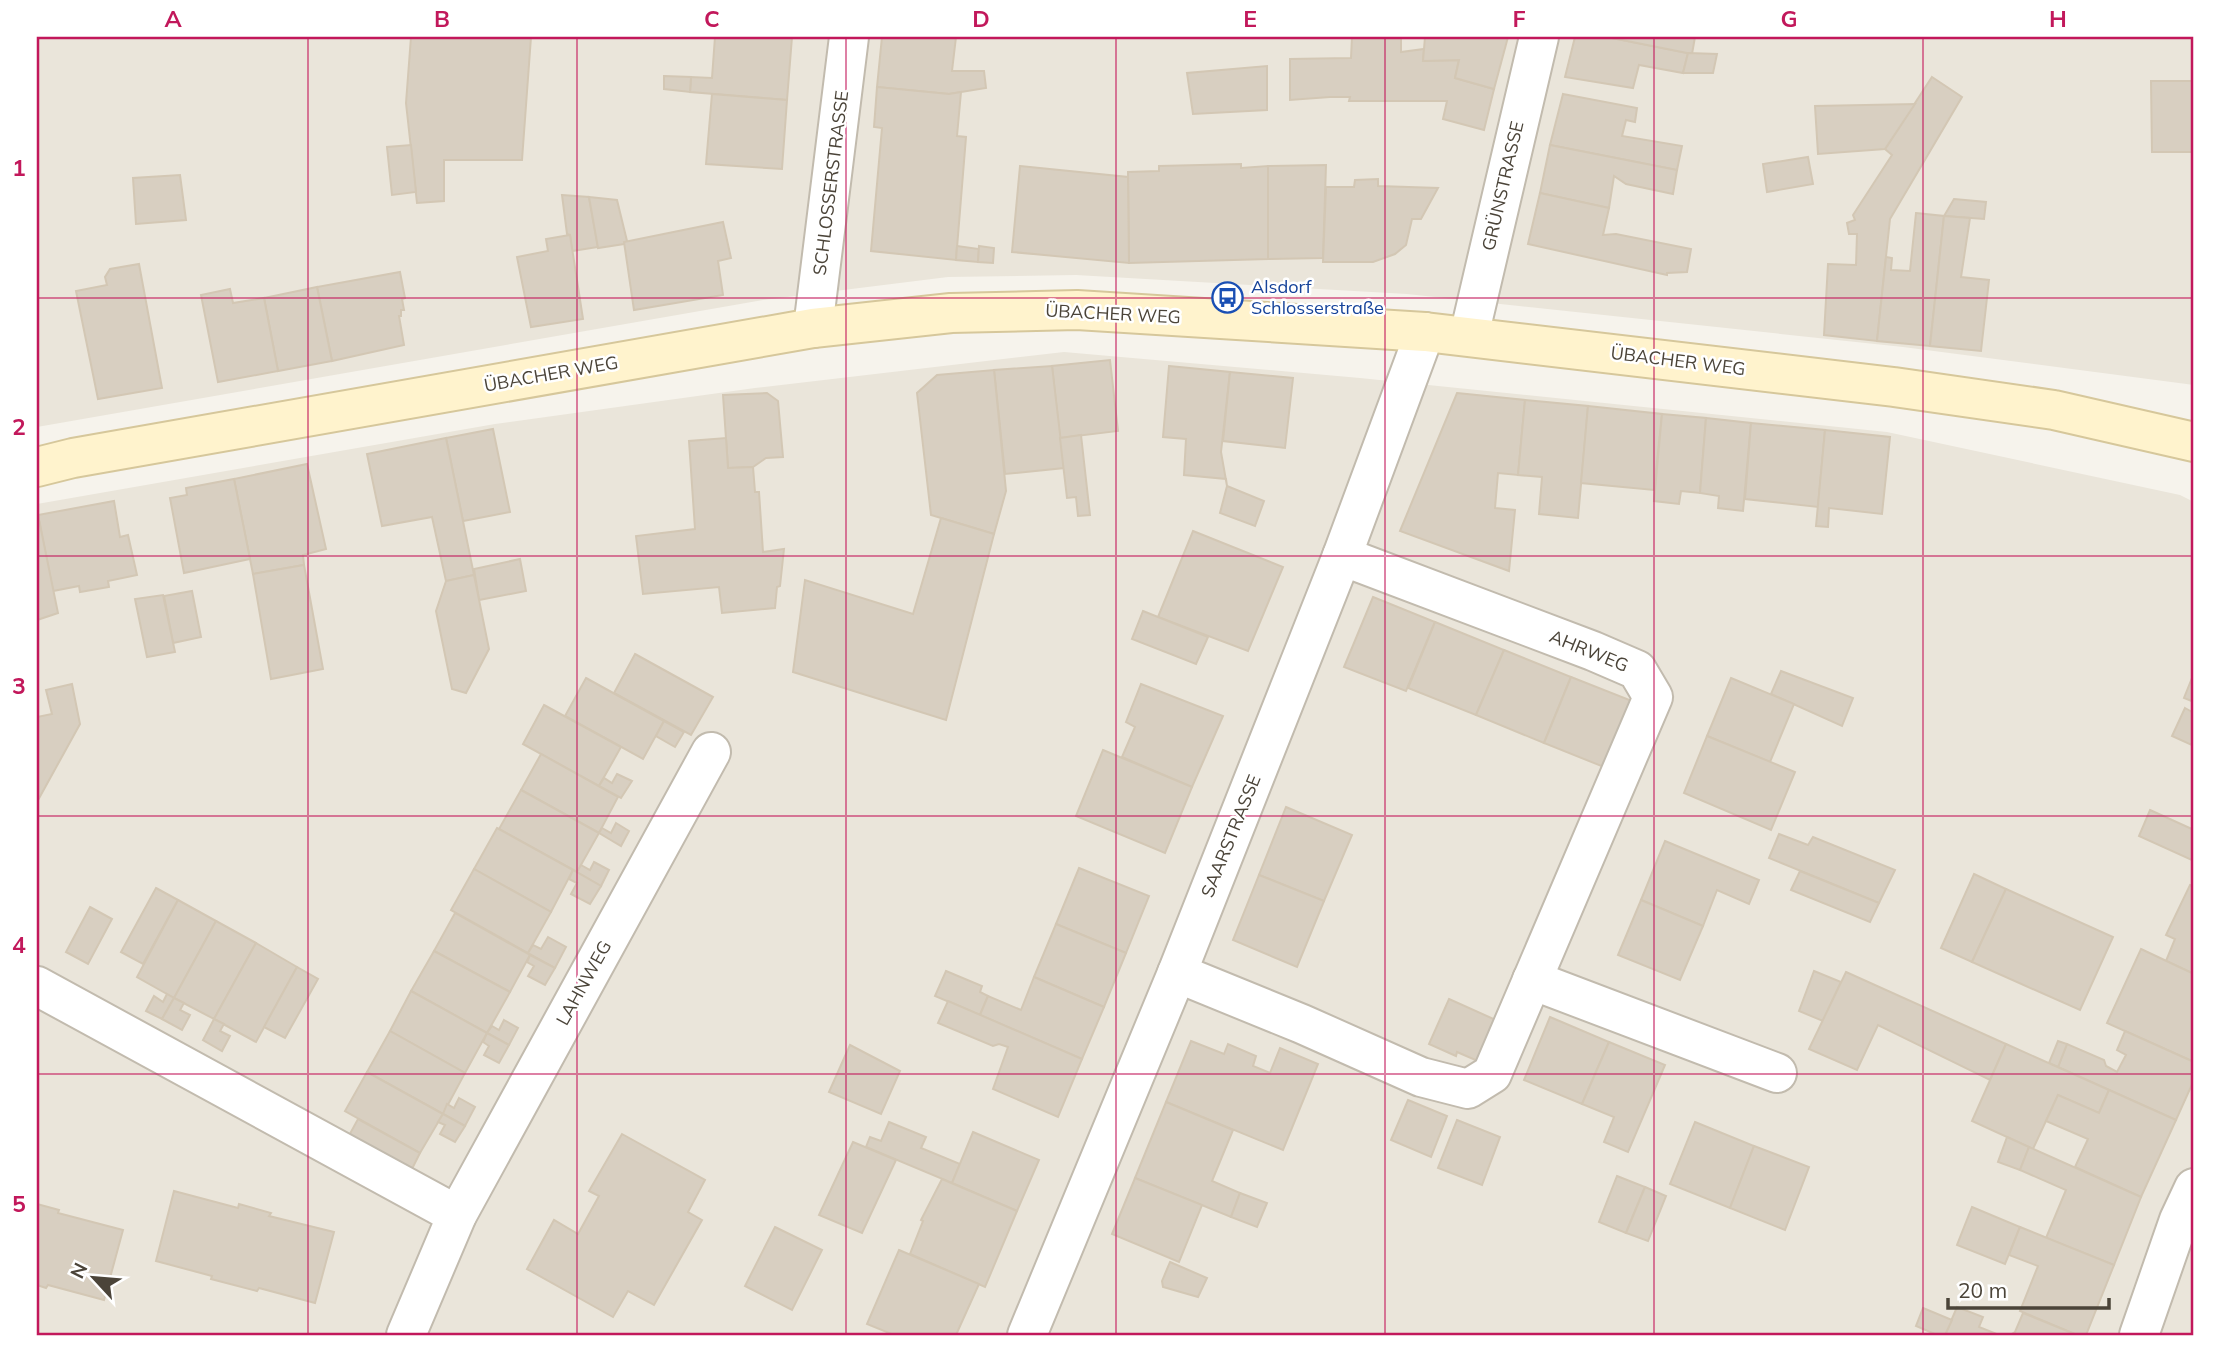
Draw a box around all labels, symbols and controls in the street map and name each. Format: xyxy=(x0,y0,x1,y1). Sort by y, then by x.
text: A xyxy=(164,4,182,33)
text: B xyxy=(434,4,450,33)
text: C xyxy=(704,4,720,33)
text: D xyxy=(972,4,990,33)
text: E xyxy=(1243,4,1257,33)
text: F xyxy=(1512,4,1526,33)
text: G xyxy=(1780,4,1798,33)
text: H xyxy=(2049,4,2067,33)
street label: SCHLOSSERSTRASSE xyxy=(808,89,853,277)
street label: GRÜNSTRASSE xyxy=(1476,119,1529,253)
text: 1 xyxy=(12,153,26,182)
place label: Alsdorf Schlosserstraße xyxy=(1251,275,1384,319)
bus stop icon: Alsdorf Schlosserstraße xyxy=(1211,280,1245,314)
street label: ÜBACHER WEG xyxy=(1045,298,1181,329)
street label: ÜBACHER WEG xyxy=(1609,341,1747,380)
street label: ÜBACHER WEG xyxy=(482,350,620,397)
text: 2 xyxy=(12,412,26,441)
street label: AHRWEG xyxy=(1546,624,1632,677)
text: 3 xyxy=(12,671,26,700)
street label: SAARSTRASSE xyxy=(1195,771,1266,901)
text: 4 xyxy=(12,930,26,959)
street label: LAHNWEG xyxy=(551,936,616,1029)
text: 5 xyxy=(12,1189,26,1218)
north arrow xyxy=(60,1242,130,1312)
text: N xyxy=(65,1259,93,1282)
scale bar xyxy=(1948,1267,2108,1311)
text: 20 m xyxy=(1958,1277,2007,1303)

